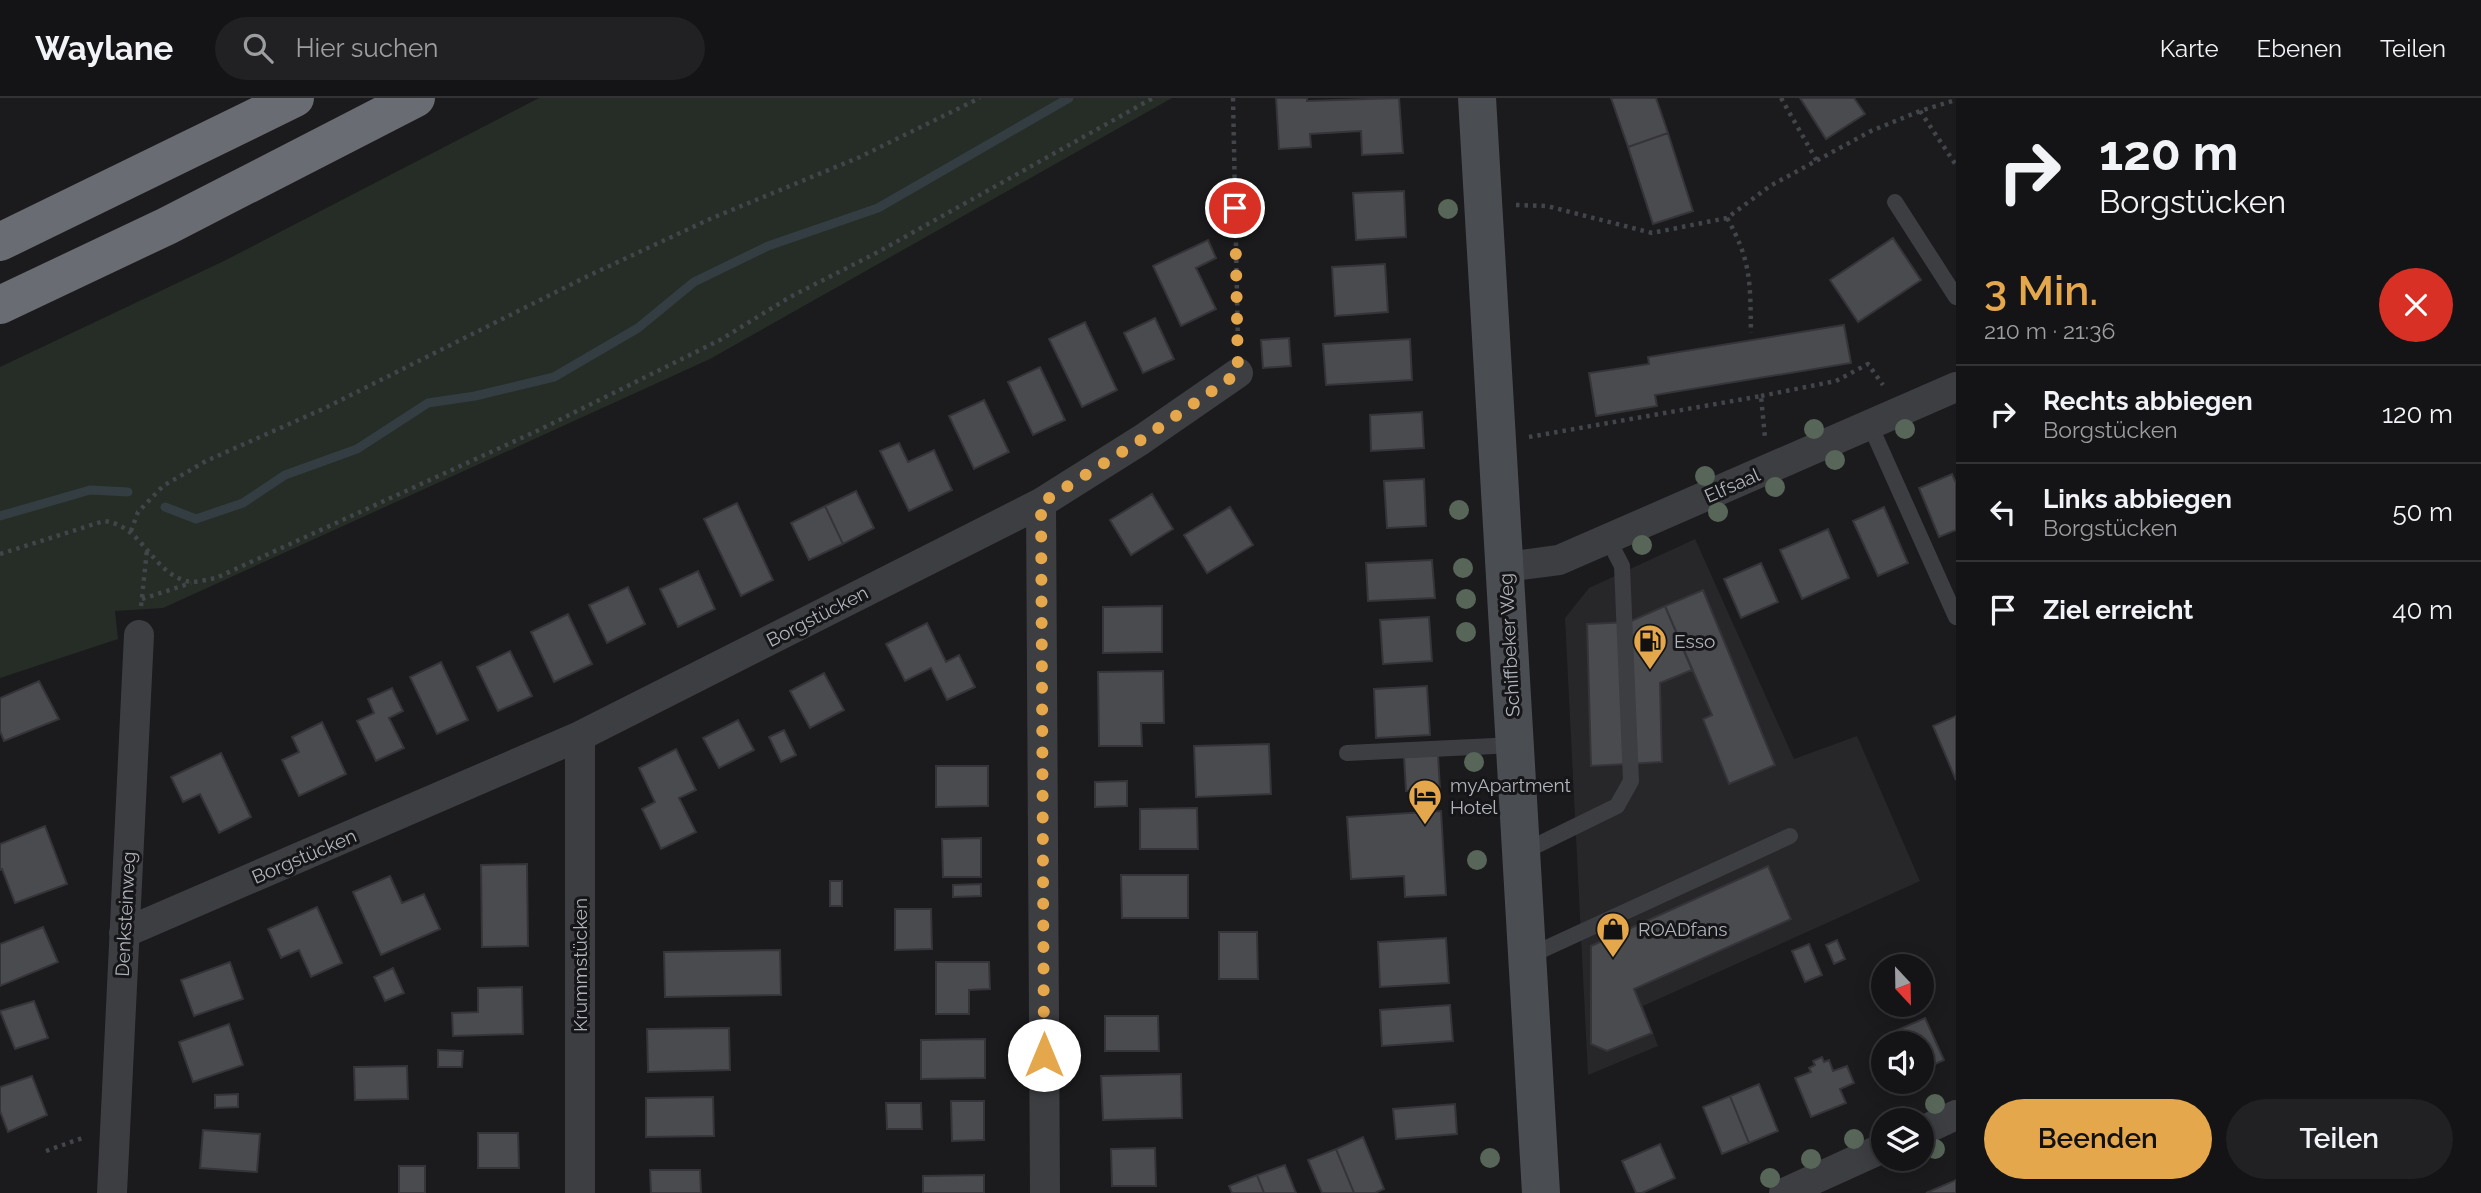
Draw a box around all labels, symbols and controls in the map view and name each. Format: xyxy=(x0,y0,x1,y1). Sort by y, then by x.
search box xyxy=(215,17,705,80)
text: Waylane xyxy=(35,29,173,68)
icon: search xyxy=(239,29,277,67)
text: Hier suchen xyxy=(295,33,439,63)
text: Karte xyxy=(2160,34,2219,63)
text: Ebenen xyxy=(2257,34,2342,63)
text: Teilen xyxy=(2380,34,2446,63)
text: 120 m xyxy=(2099,124,2238,181)
icon: right xyxy=(1984,126,2075,217)
pin xyxy=(1205,178,1265,238)
text: Borgstücken xyxy=(2099,183,2286,220)
icon: arrive xyxy=(1216,189,1254,227)
text: 3 Min. xyxy=(1984,266,2098,315)
button: close xyxy=(2379,268,2453,342)
text: 210 m · 21:36 xyxy=(1984,317,2115,344)
text: Rechts abbiegen xyxy=(2043,386,2253,416)
icon: right xyxy=(1984,395,2022,433)
text: 120 m xyxy=(2382,399,2453,429)
text: Borgstücken xyxy=(2043,416,2178,443)
street label: Elfsaal xyxy=(1701,463,1764,507)
text: Links abbiegen xyxy=(2043,484,2232,514)
icon: left xyxy=(1984,493,2022,531)
text: 50 m xyxy=(2392,497,2453,527)
text: Borgstücken xyxy=(2043,514,2178,541)
street label: Schiffbeker Weg xyxy=(1494,573,1524,717)
street label: Borgstücken xyxy=(762,581,872,651)
icon: arrive xyxy=(1984,591,2022,629)
text: Ziel erreicht xyxy=(2043,595,2193,625)
text: 40 m xyxy=(2392,595,2453,625)
fuel station icon: Esso xyxy=(1631,622,1669,671)
place label: Esso xyxy=(1674,630,1715,652)
place label: myApartment Hotel xyxy=(1450,774,1571,818)
hotel icon: myApartment Hotel xyxy=(1406,777,1444,826)
street label: Borgstücken xyxy=(249,824,359,888)
street label: Denksteinweg xyxy=(111,851,139,977)
street label: Krummstücken xyxy=(569,898,591,1032)
shop icon: ROADfans xyxy=(1594,910,1632,959)
place label: ROADfans xyxy=(1638,918,1727,940)
north arrow xyxy=(1871,954,1934,1017)
map controls xyxy=(1871,954,1934,1171)
position arrow xyxy=(1007,1018,1081,1092)
button: sound xyxy=(1871,1031,1934,1094)
button: Beenden xyxy=(1984,1099,2212,1179)
button: Teilen xyxy=(2226,1099,2453,1179)
button: layers xyxy=(1871,1108,1934,1171)

